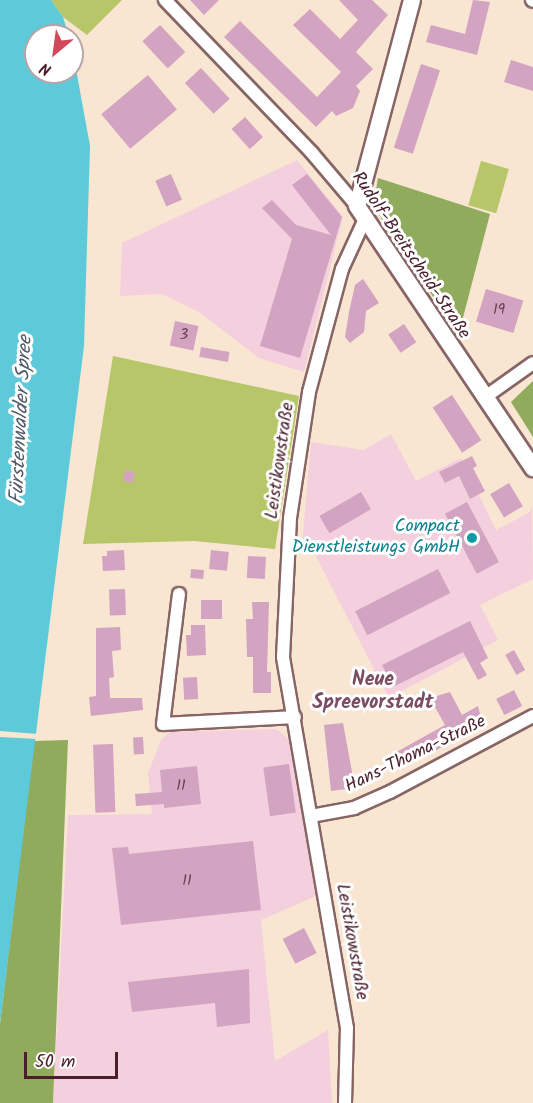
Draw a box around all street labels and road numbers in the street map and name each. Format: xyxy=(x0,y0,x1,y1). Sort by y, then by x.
street label: Rudolf-Breitscheid-Straße xyxy=(346,168,474,344)
street label: Leistikowstraße xyxy=(262,401,300,521)
street label: Hans-Thoma-Straße xyxy=(342,712,490,798)
street label: Leistikowstraße xyxy=(330,882,372,1002)

